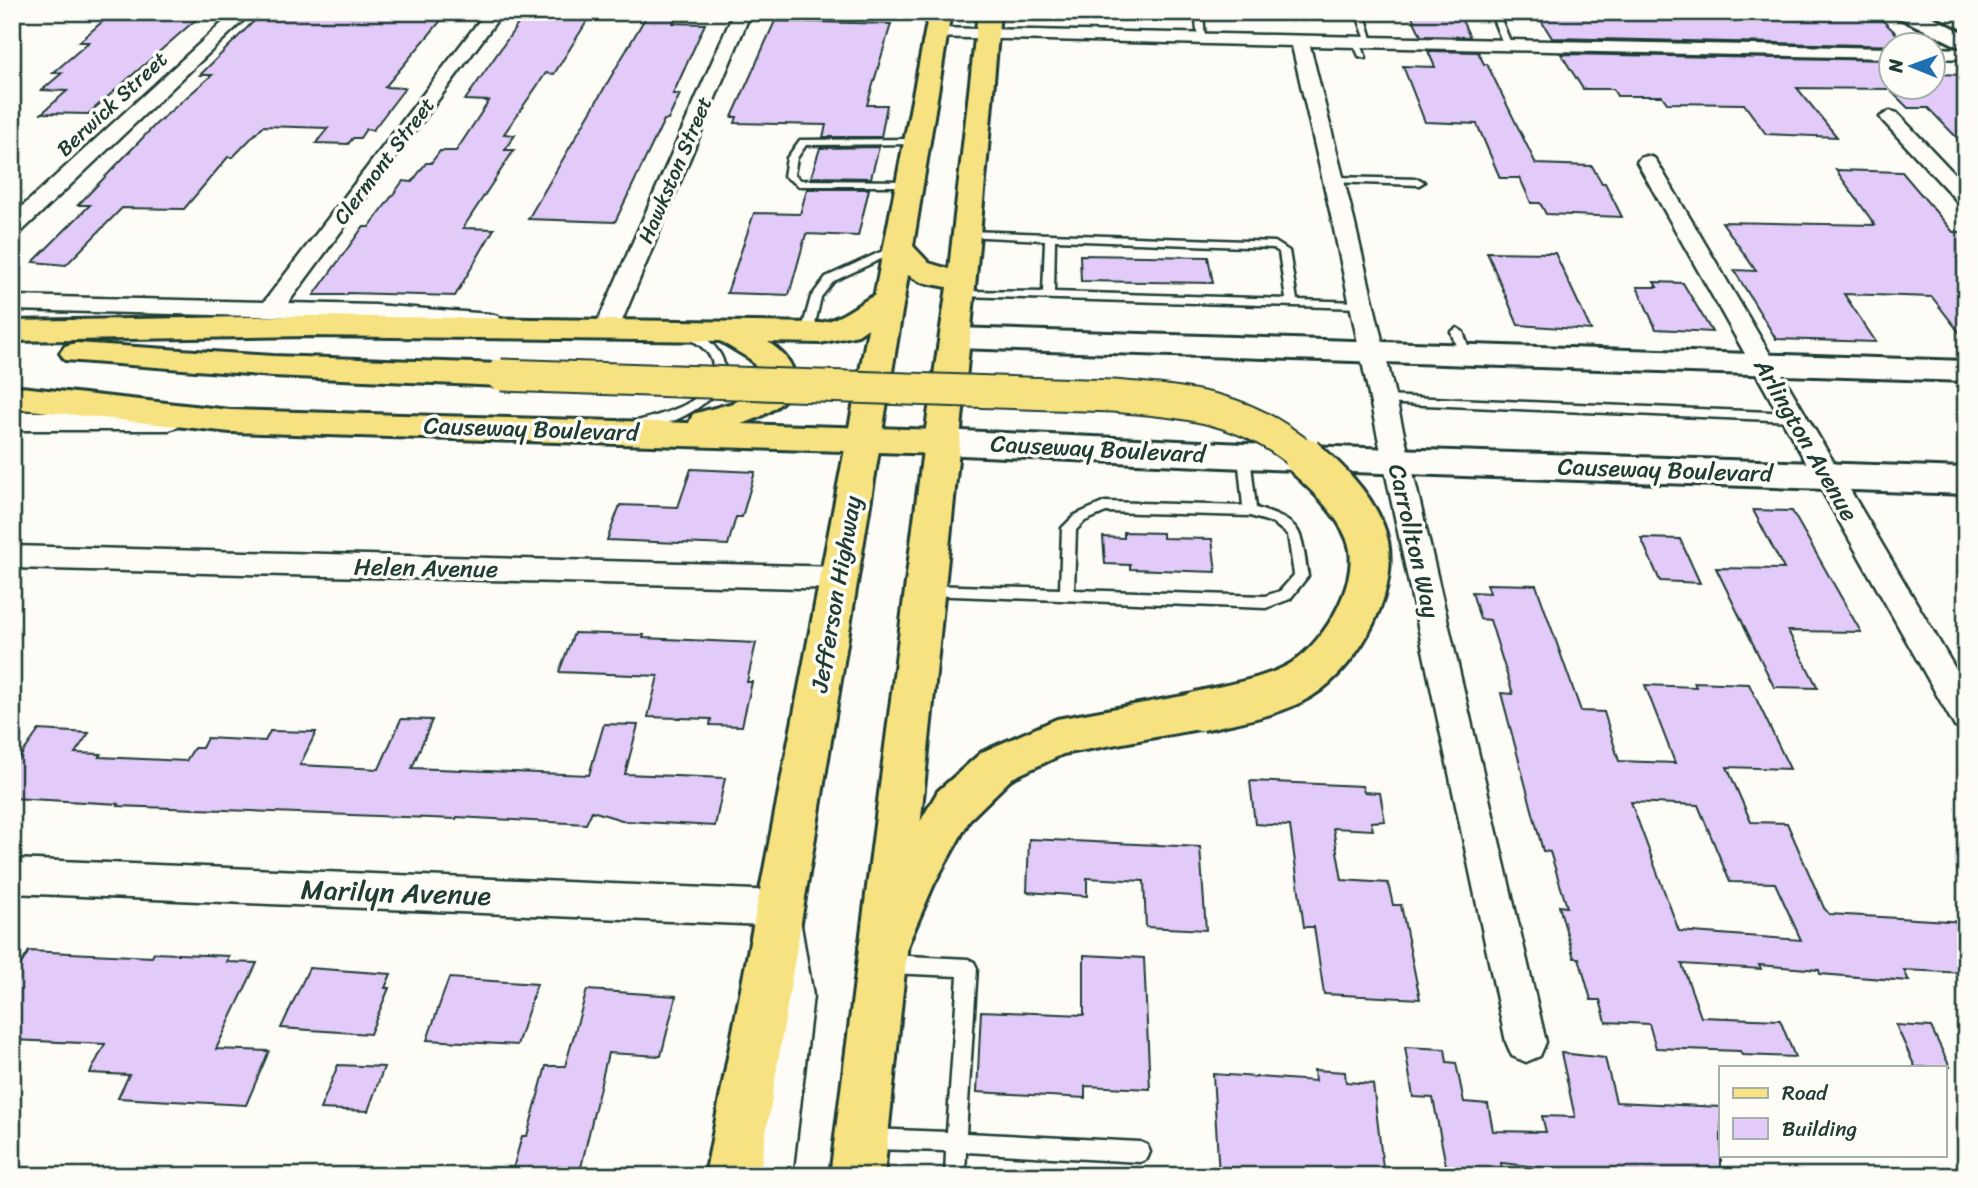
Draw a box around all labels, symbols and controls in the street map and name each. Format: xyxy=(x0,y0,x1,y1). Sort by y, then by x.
north arrow xyxy=(1876,32,1946,102)
street label: Berwick Street xyxy=(47,42,177,166)
text: N xyxy=(1879,58,1912,74)
street label: Clermont Street xyxy=(323,89,445,233)
street label: Hawkston Street xyxy=(627,90,723,250)
street label: Arlington Avenue xyxy=(1742,349,1870,530)
street label: Causeway Boulevard xyxy=(423,404,641,454)
street label: Causeway Boulevard xyxy=(990,422,1209,476)
street label: Causeway Boulevard xyxy=(1557,445,1775,495)
street label: Carrollton Way xyxy=(1376,460,1452,623)
street label: Jefferson Highway xyxy=(798,492,874,696)
street label: Helen Avenue xyxy=(353,546,499,590)
street label: Marilyn Avenue xyxy=(300,865,492,920)
legend xyxy=(1719,1066,1946,1156)
text: Road xyxy=(1782,1074,1829,1112)
text: Building xyxy=(1782,1110,1858,1148)

